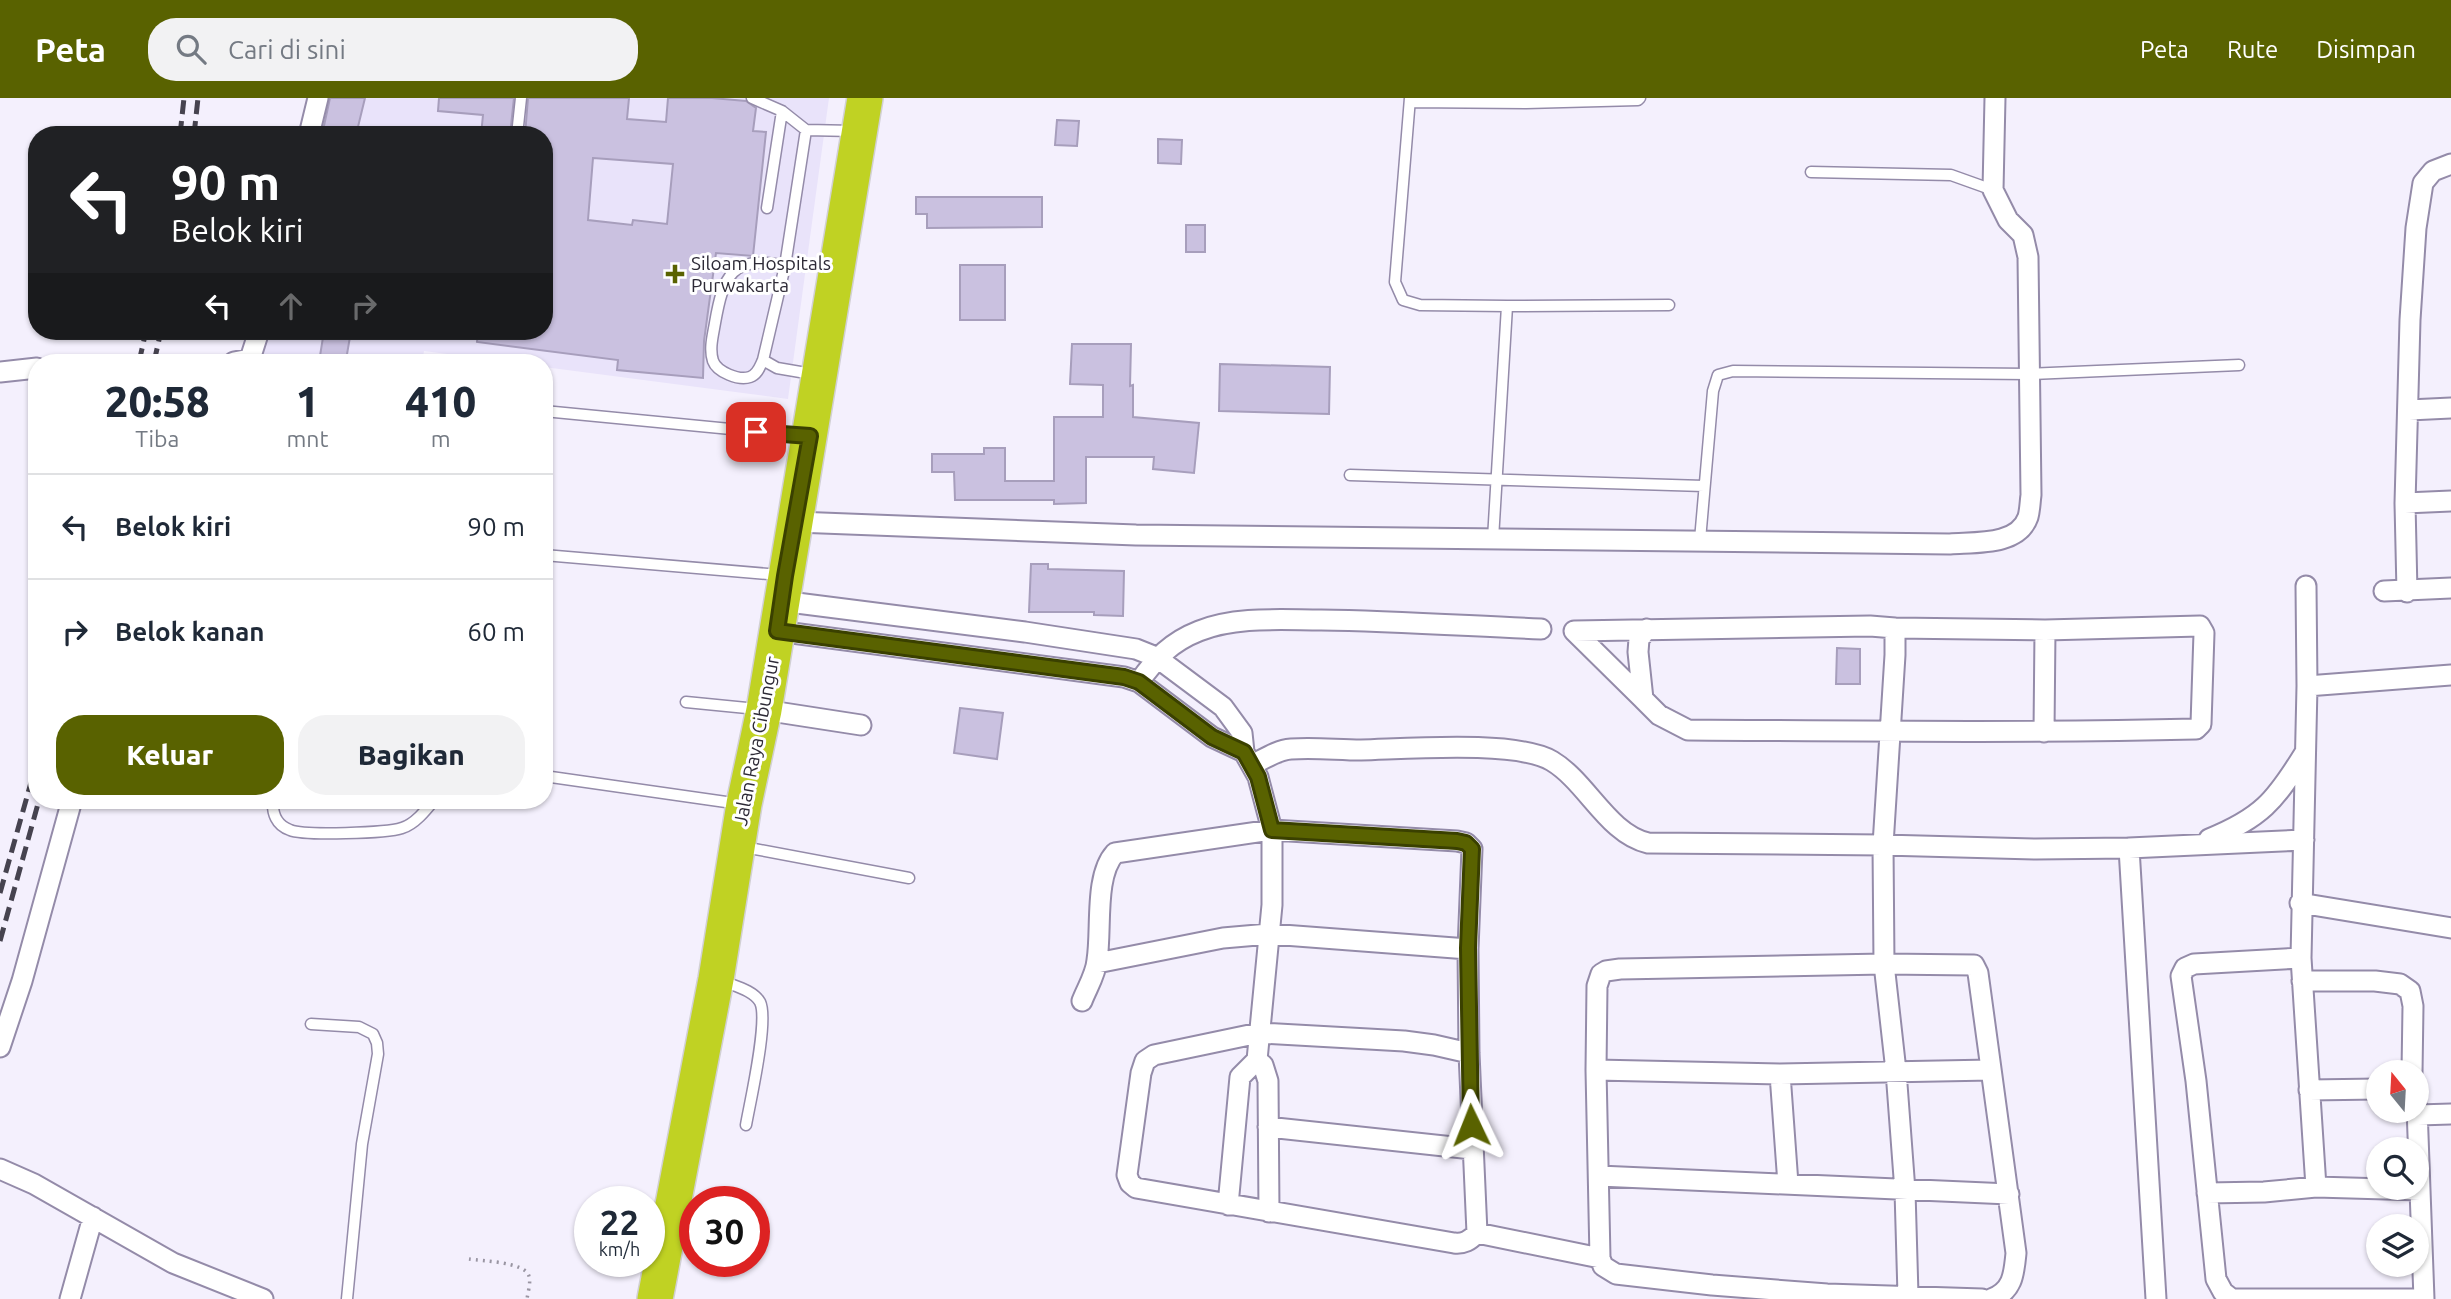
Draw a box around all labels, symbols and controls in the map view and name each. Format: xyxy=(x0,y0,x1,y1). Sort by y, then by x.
search box xyxy=(148,18,638,81)
icon: search xyxy=(172,30,210,68)
text: Peta xyxy=(35,31,106,68)
text: Cari di sini xyxy=(228,35,346,64)
text: Peta xyxy=(2140,36,2189,63)
text: Rute xyxy=(2227,36,2278,63)
text: Disimpan xyxy=(2316,36,2416,63)
icon: left xyxy=(56,154,147,245)
text: 90 m xyxy=(171,154,280,209)
text: Belok kiri xyxy=(171,212,303,248)
place label: Siloam Hospitals Purwakarta xyxy=(691,252,831,296)
marker: Siloam Hospitals Purwakarta xyxy=(665,264,685,284)
icon: left xyxy=(199,287,237,325)
icon: ahead xyxy=(272,287,310,325)
icon: right xyxy=(345,287,383,325)
text: 20:58 xyxy=(105,378,210,425)
text: 1 xyxy=(296,378,319,425)
text: 410 xyxy=(405,378,476,425)
pin xyxy=(726,402,786,462)
icon: arrive xyxy=(737,413,775,451)
text: Tiba xyxy=(135,426,179,451)
text: mnt xyxy=(286,426,329,451)
text: m xyxy=(431,426,451,451)
icon: left xyxy=(56,508,94,546)
text: Belok kiri xyxy=(115,512,231,541)
text: 90 m xyxy=(467,512,525,541)
icon: right xyxy=(56,613,94,651)
text: Belok kanan xyxy=(115,617,265,646)
text: 60 m xyxy=(467,617,525,646)
street label: Jalan Raya Cibungur xyxy=(729,655,783,827)
button: Keluar xyxy=(56,715,284,795)
button: Bagikan xyxy=(298,715,525,795)
north arrow xyxy=(2366,1060,2429,1124)
map controls xyxy=(2366,1060,2429,1277)
position arrow xyxy=(1434,1088,1508,1162)
button: search xyxy=(2366,1137,2429,1200)
speed limit sign: 30 xyxy=(679,1186,770,1277)
text: 22 xyxy=(600,1202,639,1242)
button: layers xyxy=(2366,1214,2429,1277)
text: km/h xyxy=(599,1239,640,1259)

